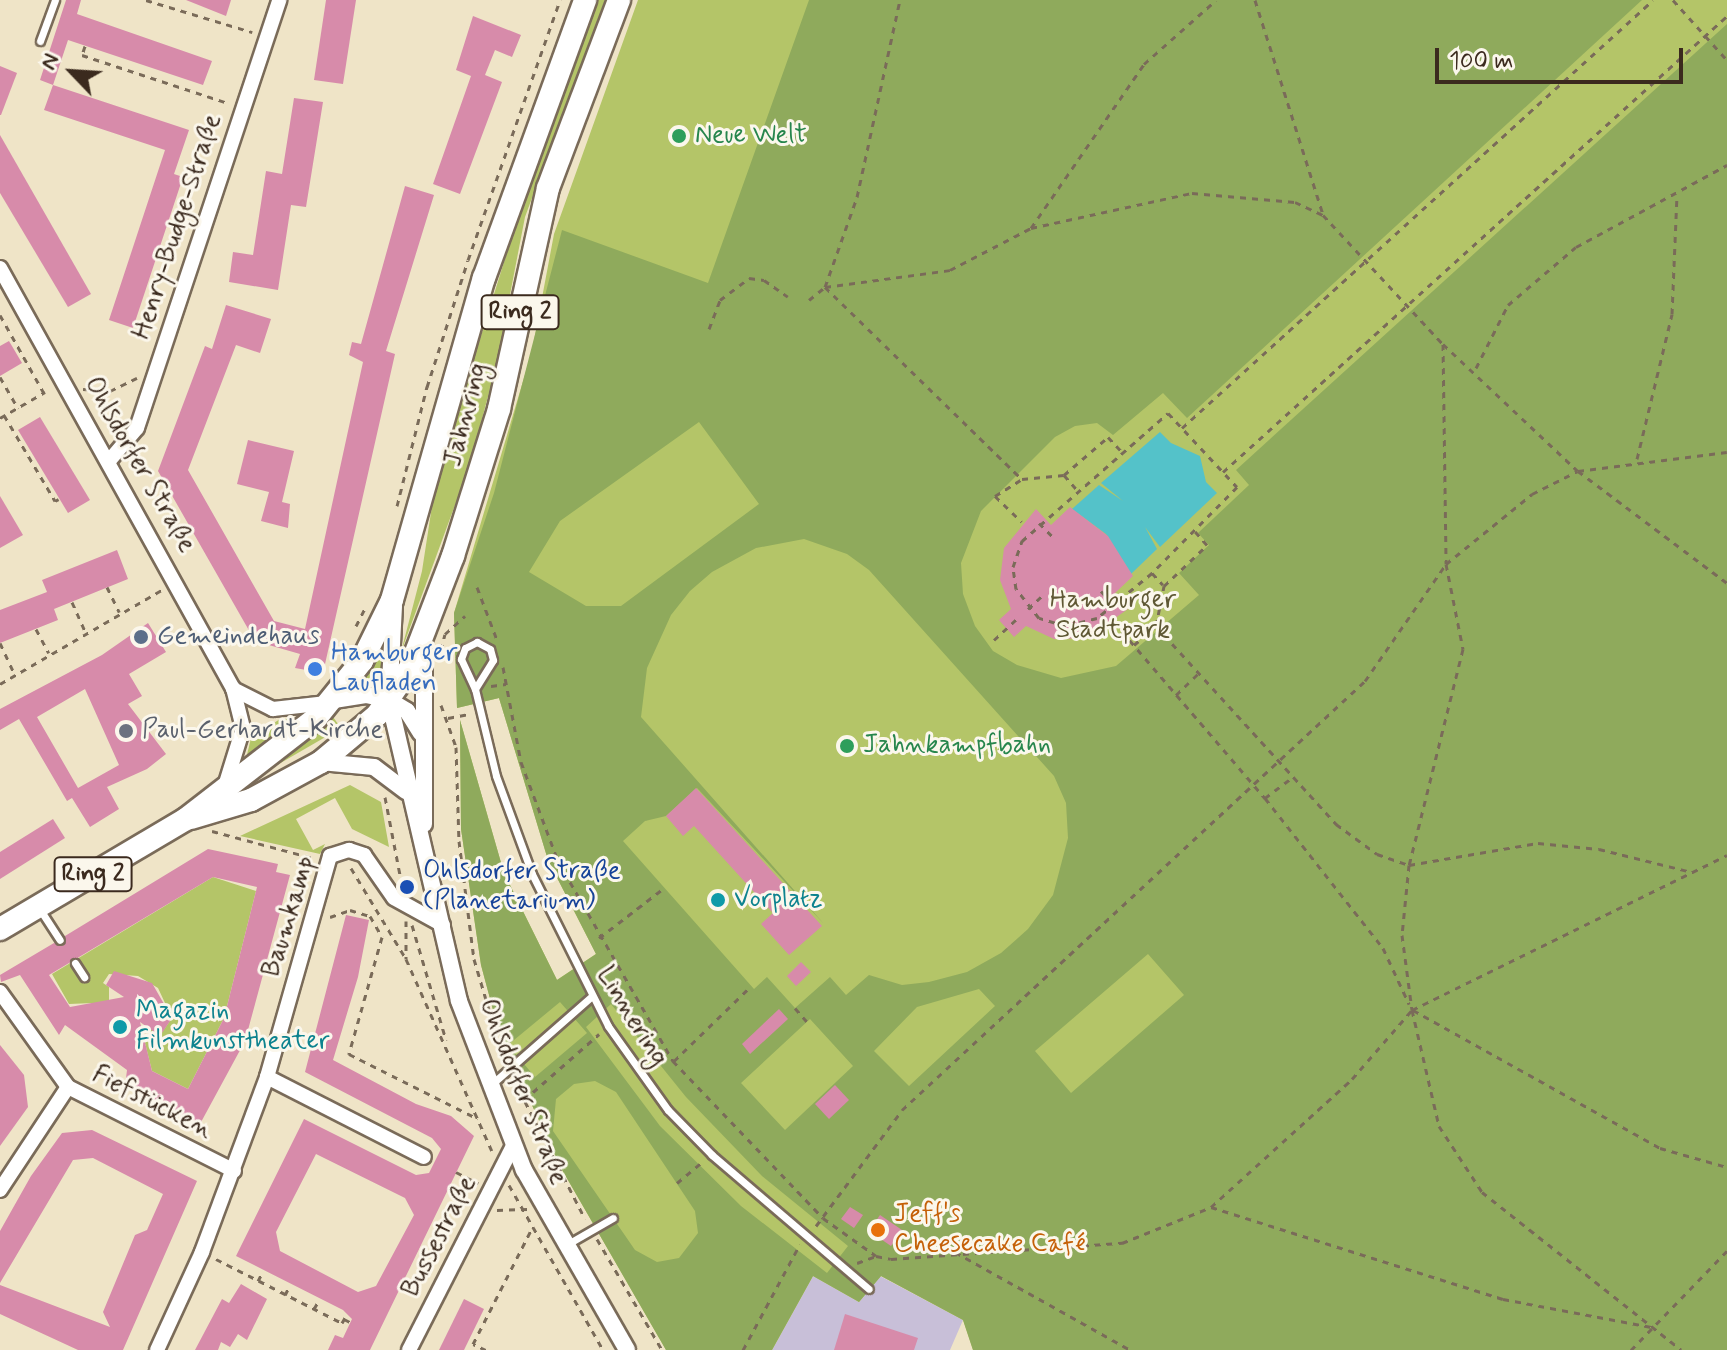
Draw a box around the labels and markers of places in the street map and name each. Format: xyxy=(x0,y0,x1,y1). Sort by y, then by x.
place label: Neue Welt xyxy=(695,120,807,152)
marker: Neue Welt xyxy=(670,127,688,145)
place label: Gemeindehaus xyxy=(157,621,319,653)
marker: Gemeindehaus xyxy=(132,628,150,646)
place label: Hamburger Laufladen xyxy=(331,638,457,700)
marker: Hamburger Laufladen xyxy=(306,660,324,678)
place label: Paul-Gerhardt-Kirche xyxy=(142,715,383,747)
marker: Paul-Gerhardt-Kirche xyxy=(117,722,135,740)
place label: Jahnkampfbahn xyxy=(863,730,1051,762)
marker: Jahnkampfbahn xyxy=(838,737,856,755)
place label: Ohlsdorfer Straße (Planetarium) xyxy=(423,856,620,918)
marker: Ohlsdorfer Straße (Planetarium) xyxy=(398,878,416,896)
place label: Vorplatz xyxy=(734,884,823,916)
marker: Vorplatz xyxy=(709,891,727,909)
place label: Magazin Filmkunsttheater xyxy=(136,996,329,1058)
marker: Magazin Filmkunsttheater xyxy=(111,1018,129,1036)
place label: Jeff's Cheesecake Café xyxy=(894,1199,1085,1260)
marker: Jeff's Cheesecake Café xyxy=(869,1221,887,1239)

